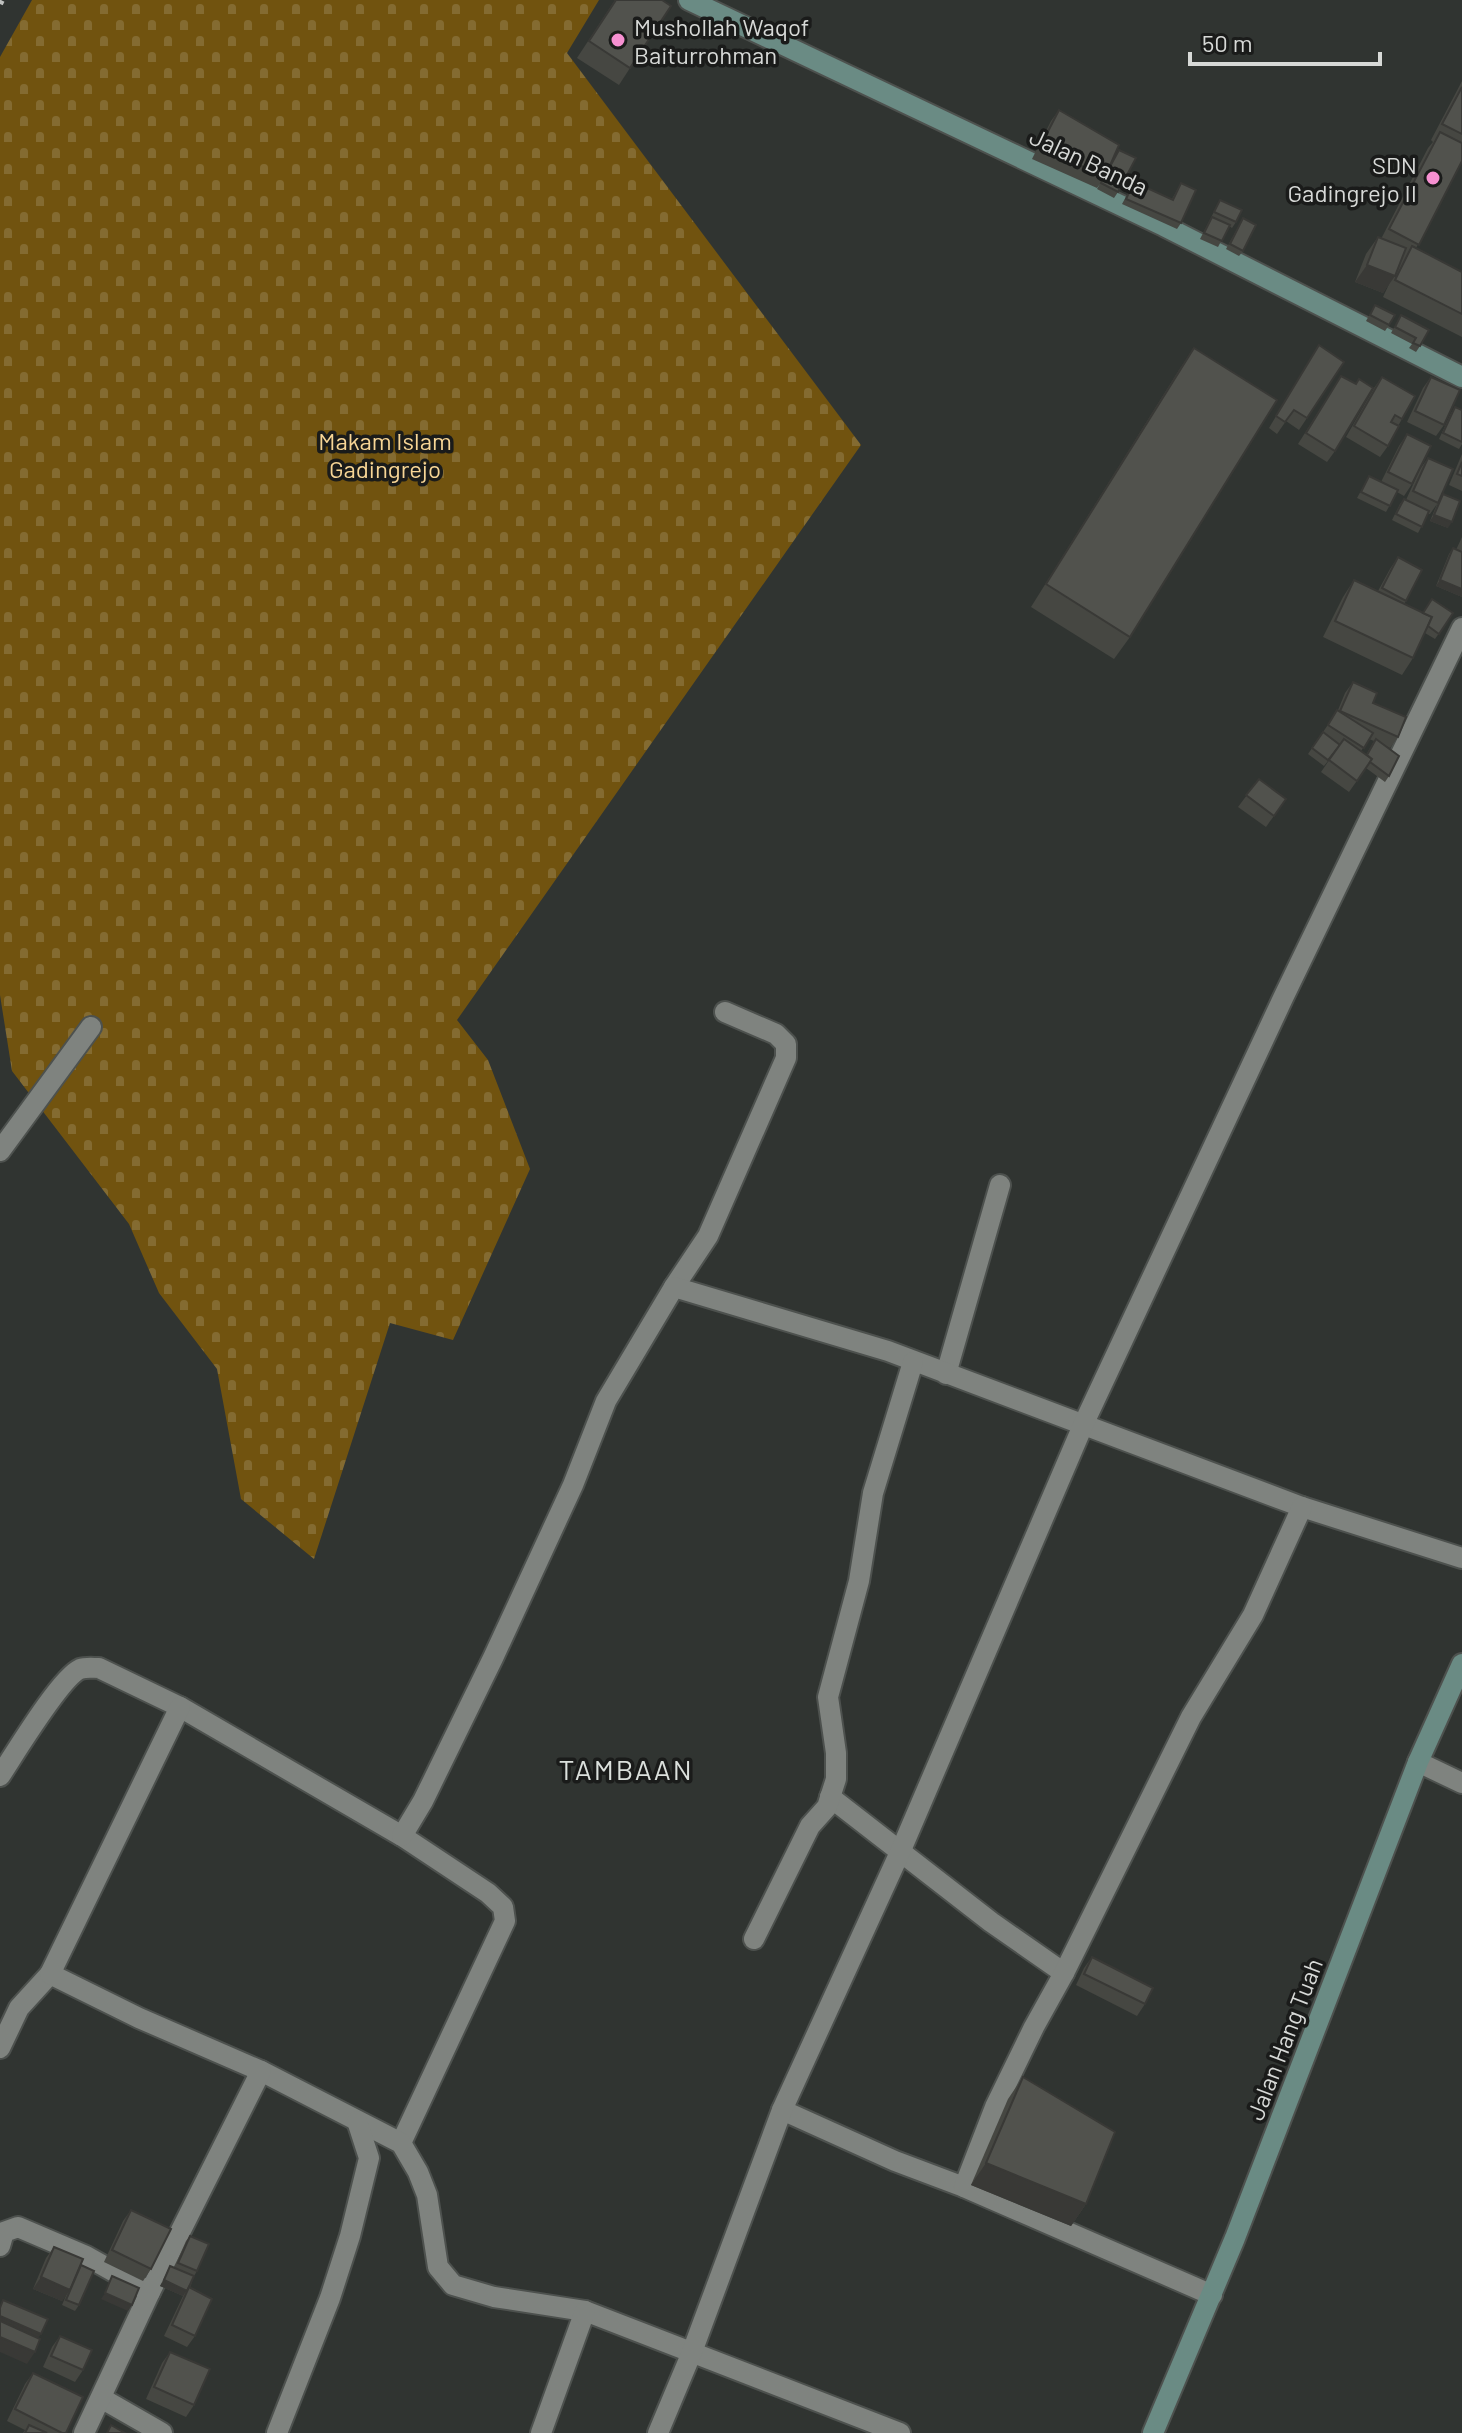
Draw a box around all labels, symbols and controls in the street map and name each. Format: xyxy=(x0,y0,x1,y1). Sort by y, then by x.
place label: Mushollah Waqof Baiturrohman xyxy=(634,12,809,69)
scale bar xyxy=(1190,16,1380,66)
text: 50 m xyxy=(1202,28,1253,57)
marker: Mushollah Waqof Baiturrohman xyxy=(609,31,627,49)
street label: Jalan Banda xyxy=(1025,121,1153,201)
place label: SDN Gadingrejo II xyxy=(1288,150,1417,207)
marker: SDN Gadingrejo II xyxy=(1424,169,1442,187)
park label: Makam Islam Gadingrejo xyxy=(318,426,452,483)
district label: TAMBAAN xyxy=(558,1752,694,1786)
street label: Jalan Hang Tuah xyxy=(1240,1954,1328,2124)

